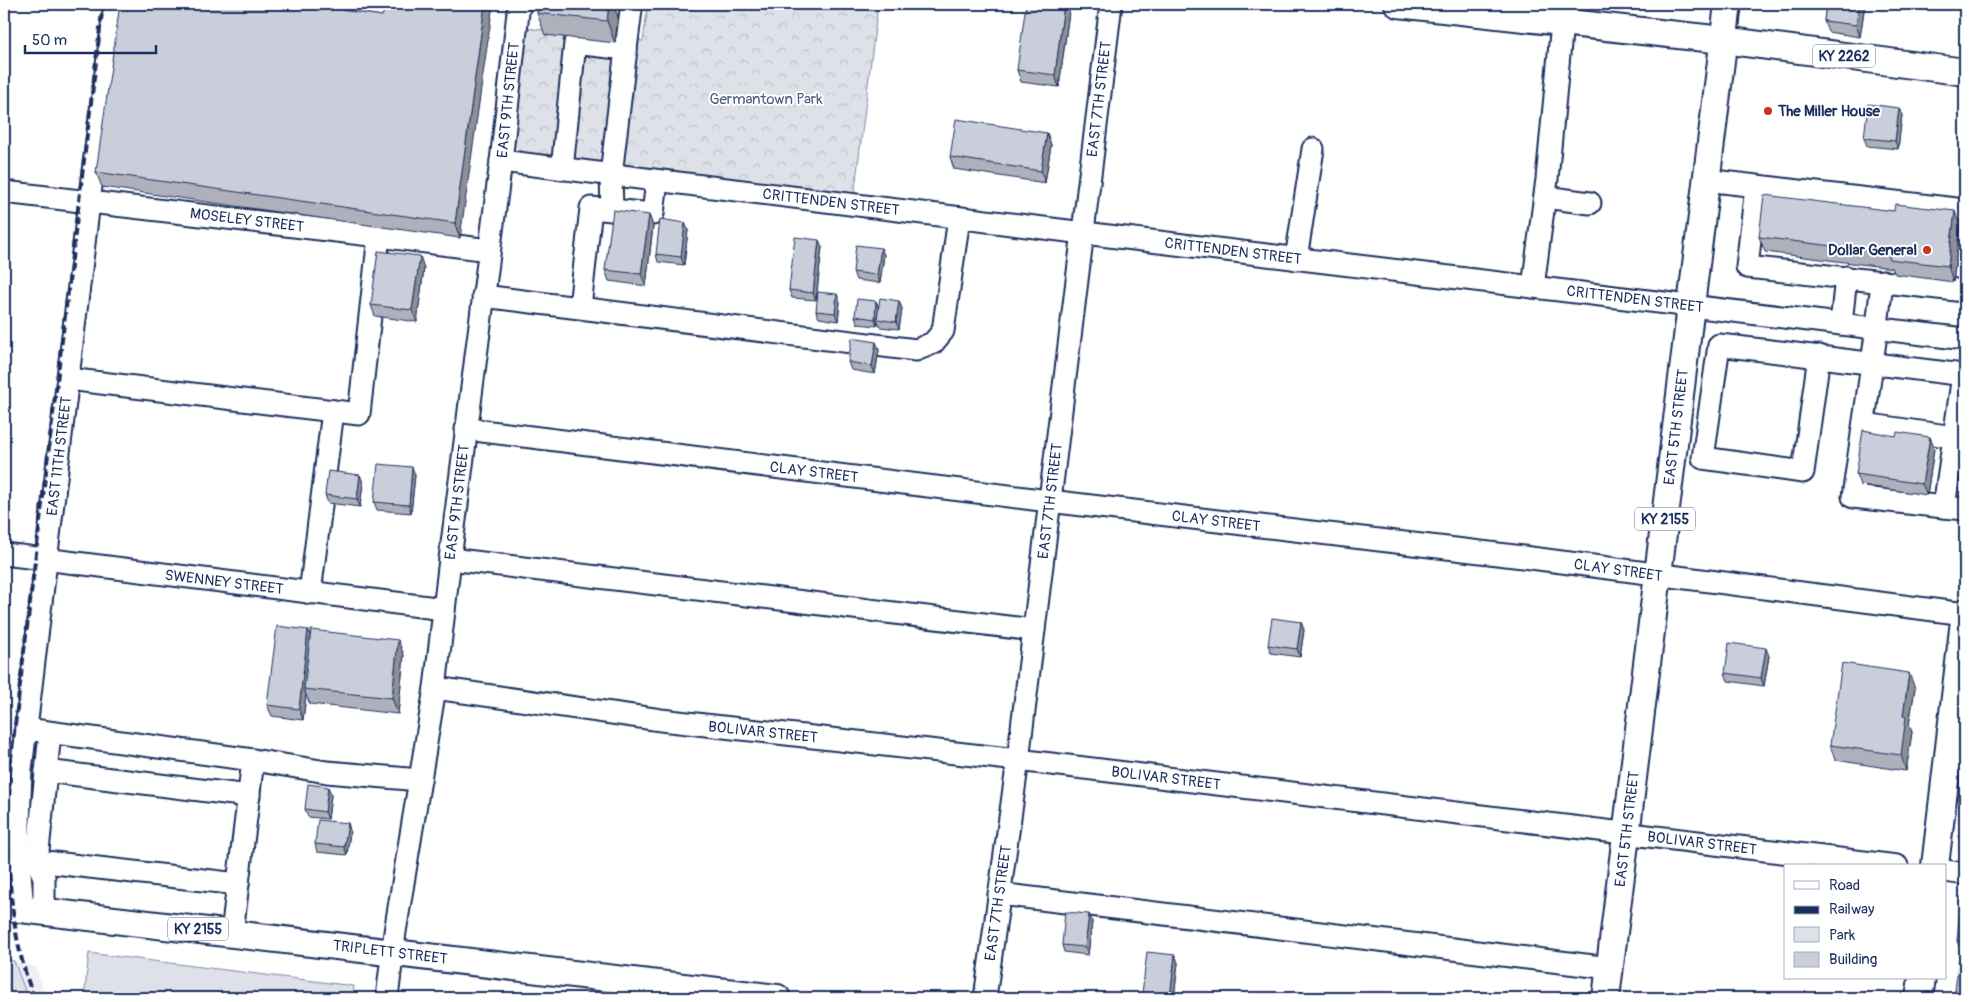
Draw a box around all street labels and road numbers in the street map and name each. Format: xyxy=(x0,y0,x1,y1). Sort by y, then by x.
street label: EAST 7TH STREET xyxy=(1083,40,1116,158)
street label: EAST 9TH STREET xyxy=(493,41,524,159)
road number: KY 2262 xyxy=(1813,44,1875,68)
street label: CRITTENDEN STREET xyxy=(761,185,900,220)
street label: MOSELEY STREET xyxy=(189,204,305,237)
street label: CRITTENDEN STREET xyxy=(1163,234,1302,269)
street label: CRITTENDEN STREET xyxy=(1565,282,1704,317)
street label: EAST 5TH STREET xyxy=(1660,368,1693,486)
street label: EAST 11TH STREET xyxy=(43,395,76,517)
street label: EAST 7TH STREET xyxy=(1034,442,1067,560)
street label: EAST 9TH STREET xyxy=(441,443,474,561)
street label: CLAY STREET xyxy=(769,458,859,487)
street label: CLAY STREET xyxy=(1171,507,1261,536)
road number: KY 2155 xyxy=(1635,508,1695,530)
street label: CLAY STREET xyxy=(1572,555,1663,586)
street label: SWENNEY STREET xyxy=(164,566,284,599)
street label: BOLIVAR STREET xyxy=(707,717,819,748)
street label: BOLIVAR STREET xyxy=(1110,762,1222,795)
street label: EAST 5TH STREET xyxy=(1611,770,1644,888)
street label: BOLIVAR STREET xyxy=(1646,827,1758,860)
street label: EAST 7TH STREET xyxy=(981,844,1016,962)
road number: KY 2155 xyxy=(168,918,228,941)
street label: TRIPLETT STREET xyxy=(332,936,448,969)

